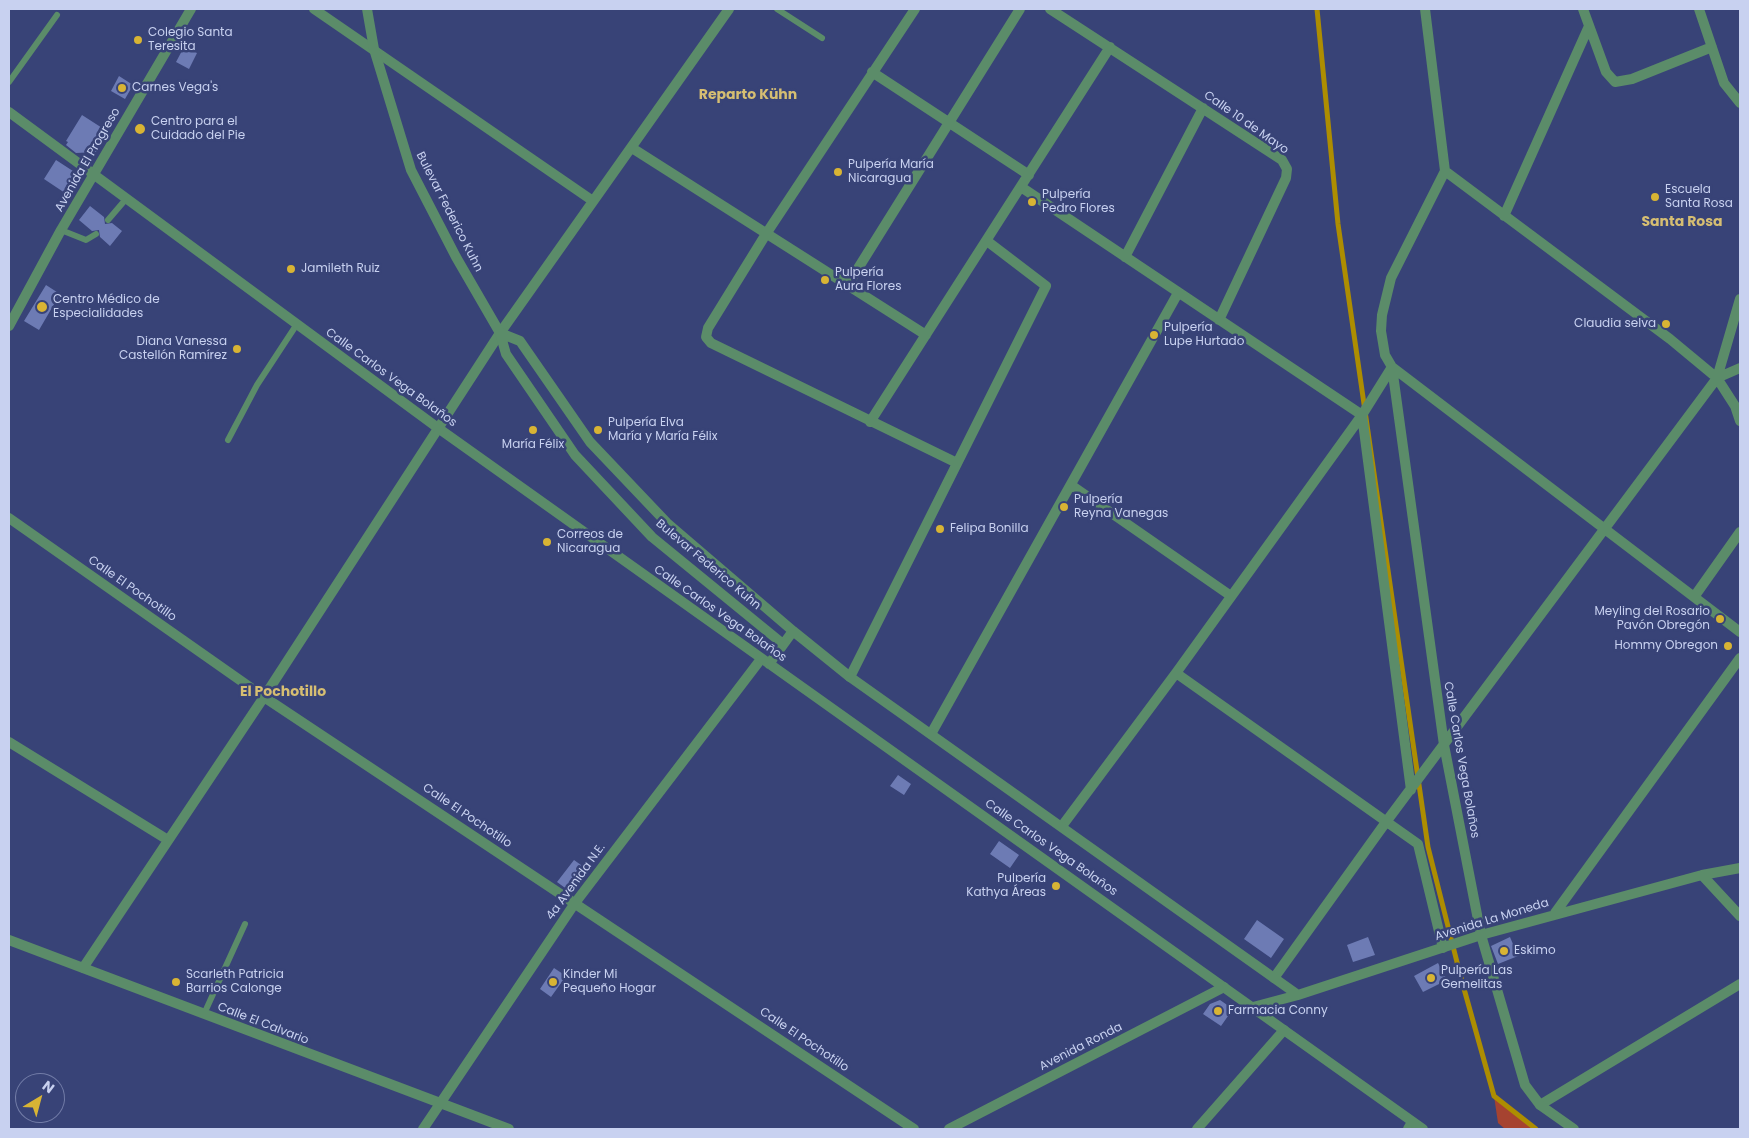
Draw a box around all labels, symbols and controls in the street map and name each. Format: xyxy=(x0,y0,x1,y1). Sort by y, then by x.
place label: Colegio Santa Teresita xyxy=(148,26,233,54)
marker: Colegio Santa Teresita xyxy=(132,34,144,46)
place label: Carnes Vega's xyxy=(132,81,218,95)
marker: Carnes Vega's xyxy=(116,82,128,94)
district label: Reparto Kühn xyxy=(699,87,797,103)
street label: Calle 10 de Mayo xyxy=(1201,88,1291,158)
street label: Avenida El Progreso xyxy=(52,105,124,215)
place label: Centro para el Cuidado del Pie xyxy=(151,115,245,143)
marker: Centro para el Cuidado del Pie xyxy=(133,122,147,136)
street label: Bulevar Federico Kuhn xyxy=(412,150,486,274)
place label: Pulpería María Nicaragua xyxy=(848,158,934,186)
marker: Pulpería María Nicaragua xyxy=(832,166,844,178)
place label: Escuela Santa Rosa xyxy=(1665,183,1733,211)
place label: Pulpería Pedro Flores xyxy=(1042,188,1115,216)
marker: Escuela Santa Rosa xyxy=(1649,191,1661,203)
marker: Pulpería Pedro Flores xyxy=(1026,196,1038,208)
district label: Santa Rosa xyxy=(1641,214,1723,230)
place label: Jamileth Ruiz xyxy=(301,262,380,276)
marker: Jamileth Ruiz xyxy=(285,263,297,275)
place label: Pulpería Aura Flores xyxy=(835,266,901,294)
marker: Pulpería Aura Flores xyxy=(819,274,831,286)
place label: Centro Médico de Especialidades xyxy=(53,293,160,321)
marker: Centro Médico de Especialidades xyxy=(35,300,49,314)
place label: Claudia selva xyxy=(1574,317,1656,331)
marker: Claudia selva xyxy=(1660,318,1672,330)
place label: Pulpería Lupe Hurtado xyxy=(1164,321,1244,349)
street label: Calle Carlos Vega Bolaños xyxy=(323,326,459,430)
marker: Pulpería Lupe Hurtado xyxy=(1148,329,1160,341)
place label: Diana Vanessa Castellón Ramírez xyxy=(119,335,227,363)
marker: Diana Vanessa Castellón Ramírez xyxy=(231,343,243,355)
place label: Pulpería Elva María y María Félix xyxy=(608,416,717,444)
marker: María Félix xyxy=(527,424,539,436)
marker: Pulpería Elva María y María Félix xyxy=(592,424,604,436)
place label: María Félix xyxy=(502,438,564,452)
place label: Pulpería Reyna Vanegas xyxy=(1074,493,1168,521)
marker: Pulpería Reyna Vanegas xyxy=(1058,501,1070,513)
street label: Bulevar Federico Kuhn xyxy=(653,517,763,613)
place label: Felipa Bonilla xyxy=(950,522,1029,536)
marker: Felipa Bonilla xyxy=(934,523,946,535)
place label: Correos de Nicaragua xyxy=(557,528,623,556)
marker: Correos de Nicaragua xyxy=(541,536,553,548)
street label: Calle El Pochotillo xyxy=(85,553,179,625)
street label: Calle Carlos Vega Bolaños xyxy=(651,563,789,665)
place label: Meyling del Rosario Pavón Obregón xyxy=(1594,605,1710,633)
marker: Meyling del Rosario Pavón Obregón xyxy=(1714,613,1726,625)
place label: Hommy Obregon xyxy=(1614,639,1718,653)
marker: Hommy Obregon xyxy=(1722,640,1734,652)
street label: Calle Carlos Vega Bolaños xyxy=(1440,681,1482,839)
district label: El Pochotillo xyxy=(240,684,326,700)
street label: Calle El Pochotillo xyxy=(420,781,514,851)
street label: Calle Carlos Vega Bolaños xyxy=(982,797,1120,899)
street label: 4a Avenida N.E. xyxy=(543,841,609,923)
place label: Pulpería Kathya Áreas xyxy=(966,872,1046,900)
marker: Pulpería Kathya Áreas xyxy=(1050,880,1062,892)
street label: Avenida La Moneda xyxy=(1433,896,1551,944)
place label: Eskimo xyxy=(1514,944,1556,958)
marker: Eskimo xyxy=(1498,945,1510,957)
place label: Pulpería Las Gemelitas xyxy=(1441,964,1512,992)
place label: Scarleth Patricia Barrios Calonge xyxy=(186,968,284,996)
place label: Kinder Mi Pequeño Hogar xyxy=(563,968,656,996)
marker: Pulpería Las Gemelitas xyxy=(1425,972,1437,984)
marker: Scarleth Patricia Barrios Calonge xyxy=(170,976,182,988)
marker: Kinder Mi Pequeño Hogar xyxy=(547,976,559,988)
street label: Calle El Calvario xyxy=(215,1000,311,1048)
place label: Farmacia Conny xyxy=(1228,1004,1328,1018)
street label: Calle El Pochotillo xyxy=(757,1005,851,1075)
marker: Farmacia Conny xyxy=(1212,1005,1224,1017)
street label: Avenida Ronda xyxy=(1037,1020,1125,1074)
north arrow xyxy=(15,1073,65,1123)
text: N xyxy=(38,1076,59,1098)

